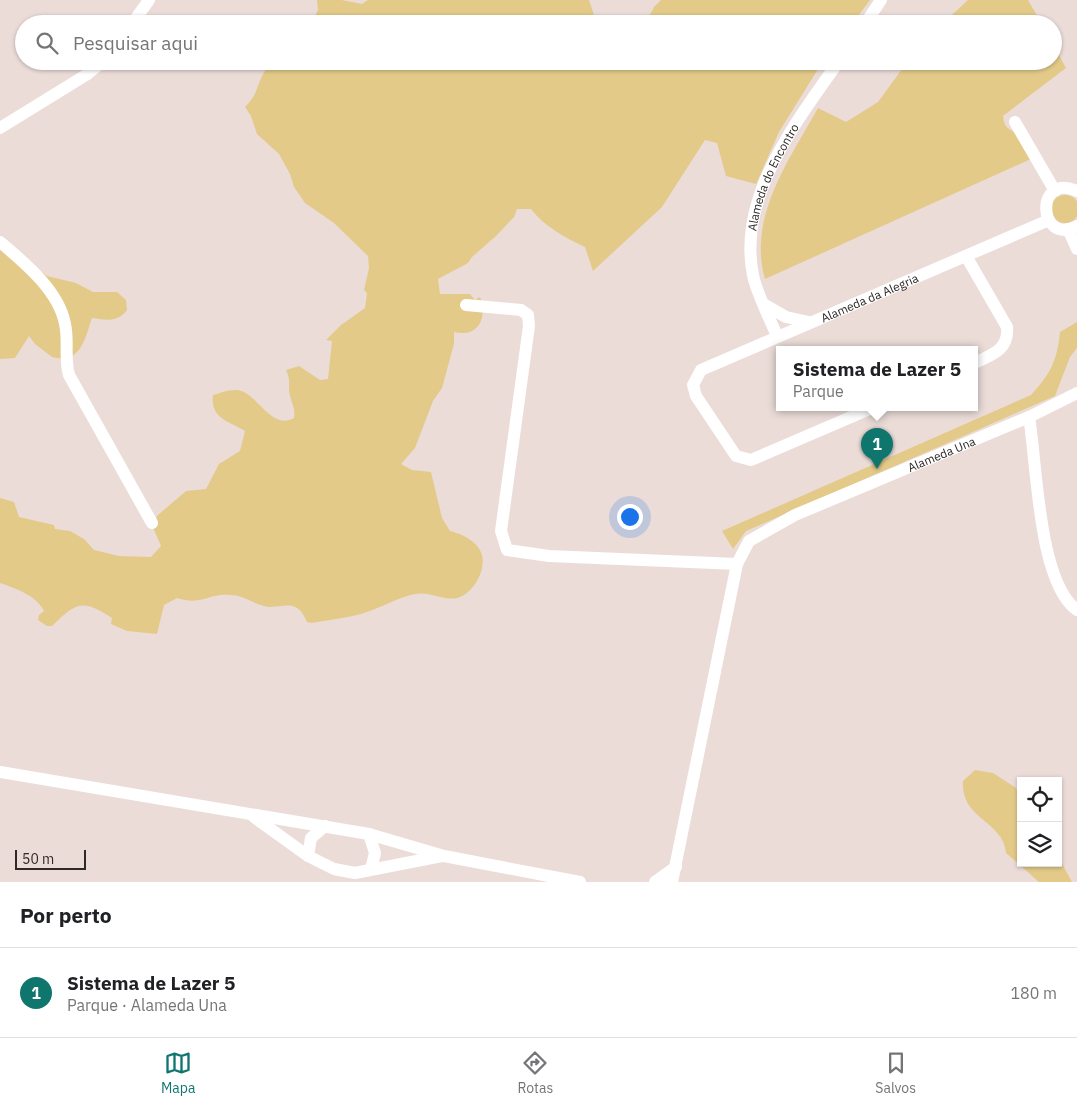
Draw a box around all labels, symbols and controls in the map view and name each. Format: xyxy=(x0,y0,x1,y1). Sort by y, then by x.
search box xyxy=(15,15,1062,70)
icon: search xyxy=(33,29,61,57)
text: Pesquisar aqui xyxy=(73,31,198,55)
street label: Alameda do Encontro xyxy=(744,120,802,232)
street label: Alameda da Alegria xyxy=(818,270,921,325)
popup xyxy=(776,346,978,411)
text: Sistema de Lazer 5 xyxy=(793,357,961,381)
text: Parque xyxy=(793,381,844,401)
pin: 1 xyxy=(861,428,893,469)
street label: Alameda Una xyxy=(905,433,978,475)
your location xyxy=(617,504,643,530)
map controls xyxy=(1017,777,1062,867)
button: locate xyxy=(1017,777,1062,822)
button: layers xyxy=(1017,822,1062,867)
scale bar xyxy=(15,847,86,870)
text: 50 m xyxy=(22,850,54,868)
text: Por perto xyxy=(20,901,112,929)
text: Sistema de Lazer 5 xyxy=(67,971,235,995)
text: 1 xyxy=(31,983,41,1003)
text: 180 m xyxy=(1010,983,1057,1003)
text: Parque · Alameda Una xyxy=(67,995,227,1015)
tab: Mapa xyxy=(161,1049,195,1097)
tab: Rotas xyxy=(517,1049,553,1097)
tab: Salvos xyxy=(875,1049,916,1097)

